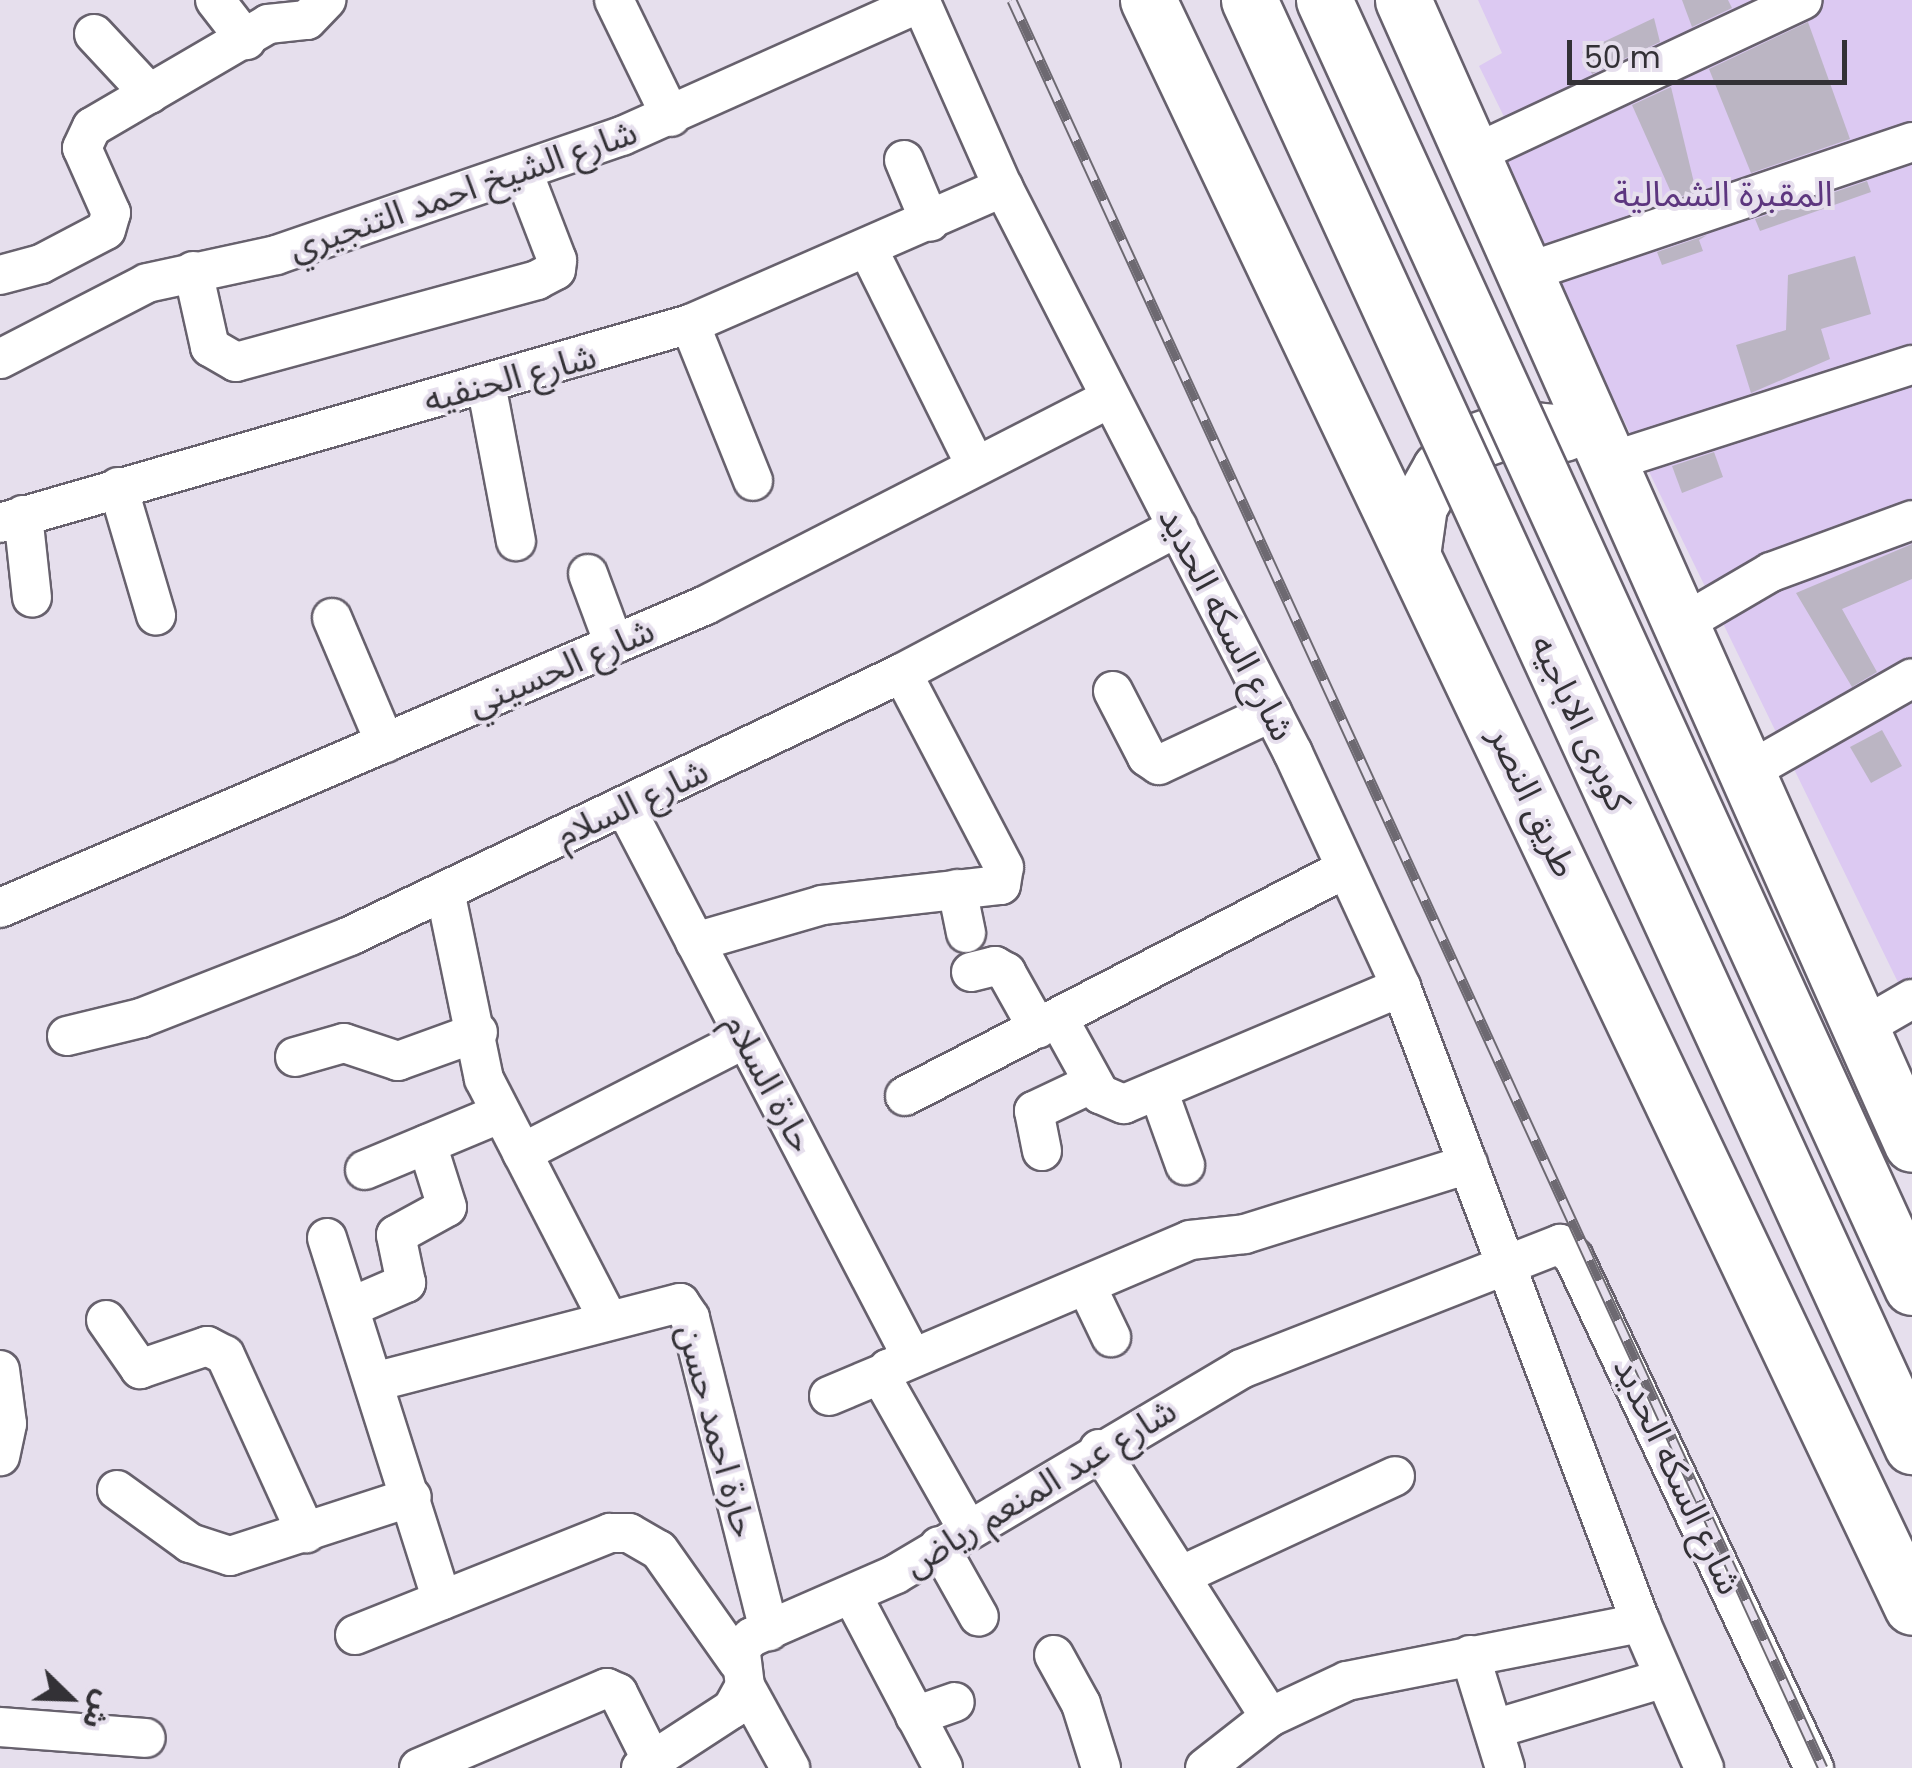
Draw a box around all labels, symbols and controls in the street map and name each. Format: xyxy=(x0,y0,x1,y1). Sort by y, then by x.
scale bar xyxy=(1572,20,1852,82)
text: 50 m xyxy=(1584,36,1661,79)
street label: شارع الشيخ احمد التنجيري xyxy=(283,111,643,269)
park label: المقبرة الشمالية xyxy=(1613,173,1833,215)
street label: شارع الحنفيه xyxy=(419,335,601,421)
street label: شارع السكه الحديد xyxy=(1150,500,1304,748)
street label: شارع الحسيني xyxy=(462,609,660,725)
street label: كوبرى الاباجيه xyxy=(1522,628,1640,818)
street label: طريق النصر xyxy=(1480,720,1586,884)
street label: شارع السلام xyxy=(549,750,715,856)
street label: حارة السلام xyxy=(715,1007,823,1159)
street label: حارة احمد حسن xyxy=(668,1320,766,1542)
street label: شارع السكه الحديد xyxy=(1605,1351,1751,1601)
street label: شارع عبد المنعم رياض xyxy=(896,1389,1184,1585)
north arrow xyxy=(20,1648,120,1748)
text: ش xyxy=(73,1685,124,1735)

